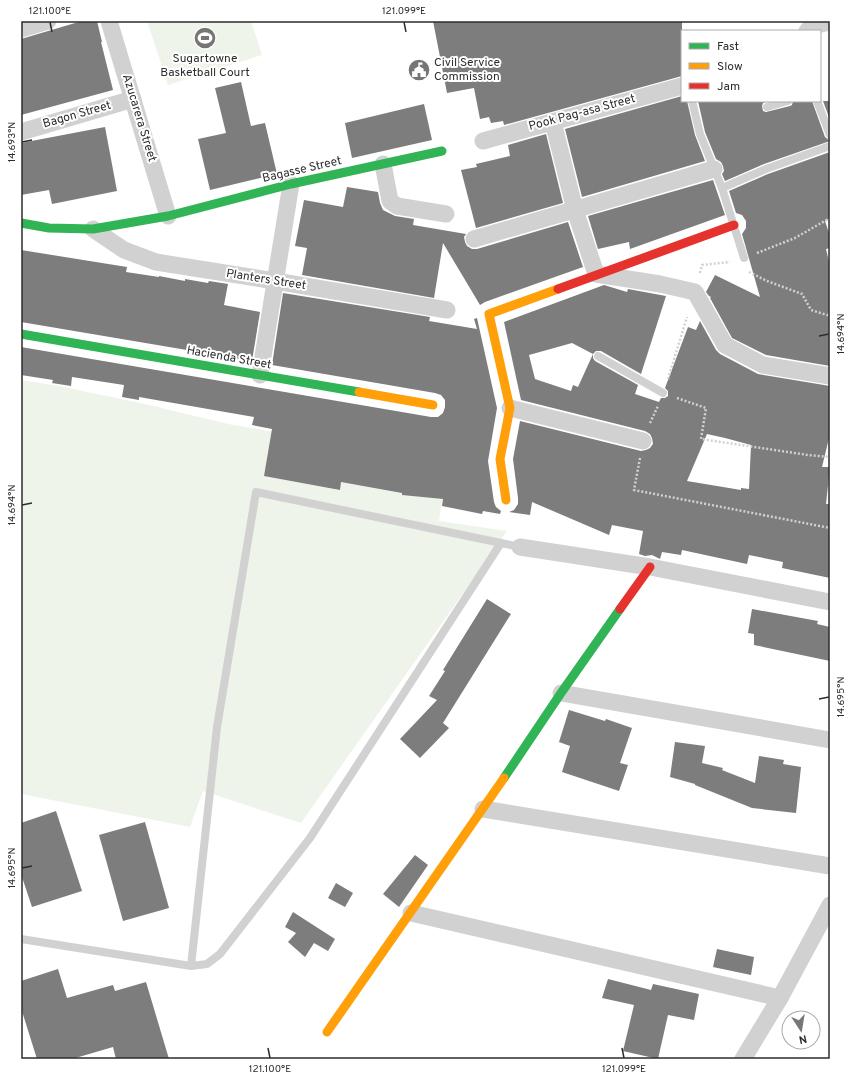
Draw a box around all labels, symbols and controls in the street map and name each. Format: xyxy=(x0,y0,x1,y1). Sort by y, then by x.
text: 121.100°E xyxy=(29,5,71,18)
text: 121.099°E xyxy=(382,5,426,18)
sports icon: Sugartowne Basketball Court xyxy=(192,25,218,51)
legend xyxy=(681,30,821,102)
text: Fast xyxy=(717,39,739,55)
place label: Sugartowne Basketball Court xyxy=(160,51,250,81)
place label: Civil Service Commission xyxy=(434,55,500,85)
public building icon: Civil Service Commission xyxy=(406,57,432,83)
text: Slow xyxy=(717,59,743,75)
street label: Azucarera Street xyxy=(118,72,160,164)
text: Jam xyxy=(717,79,740,95)
street label: Pook Pag-asa Street xyxy=(527,91,637,135)
street label: Bagon Street xyxy=(41,98,113,132)
text: 14.693°N xyxy=(6,122,19,162)
street label: Bagasse Street xyxy=(261,153,343,187)
street label: Planters Street xyxy=(225,266,307,294)
text: 14.694°N xyxy=(835,314,848,354)
street label: Hacienda Street xyxy=(185,343,273,373)
text: 14.694°N xyxy=(6,485,19,525)
text: 14.695°N xyxy=(835,677,848,717)
text: 14.695°N xyxy=(6,848,19,888)
north arrow xyxy=(781,1010,821,1050)
text: N xyxy=(798,1031,808,1046)
text: 121.100°E xyxy=(249,1063,291,1076)
text: 121.099°E xyxy=(602,1063,646,1076)

